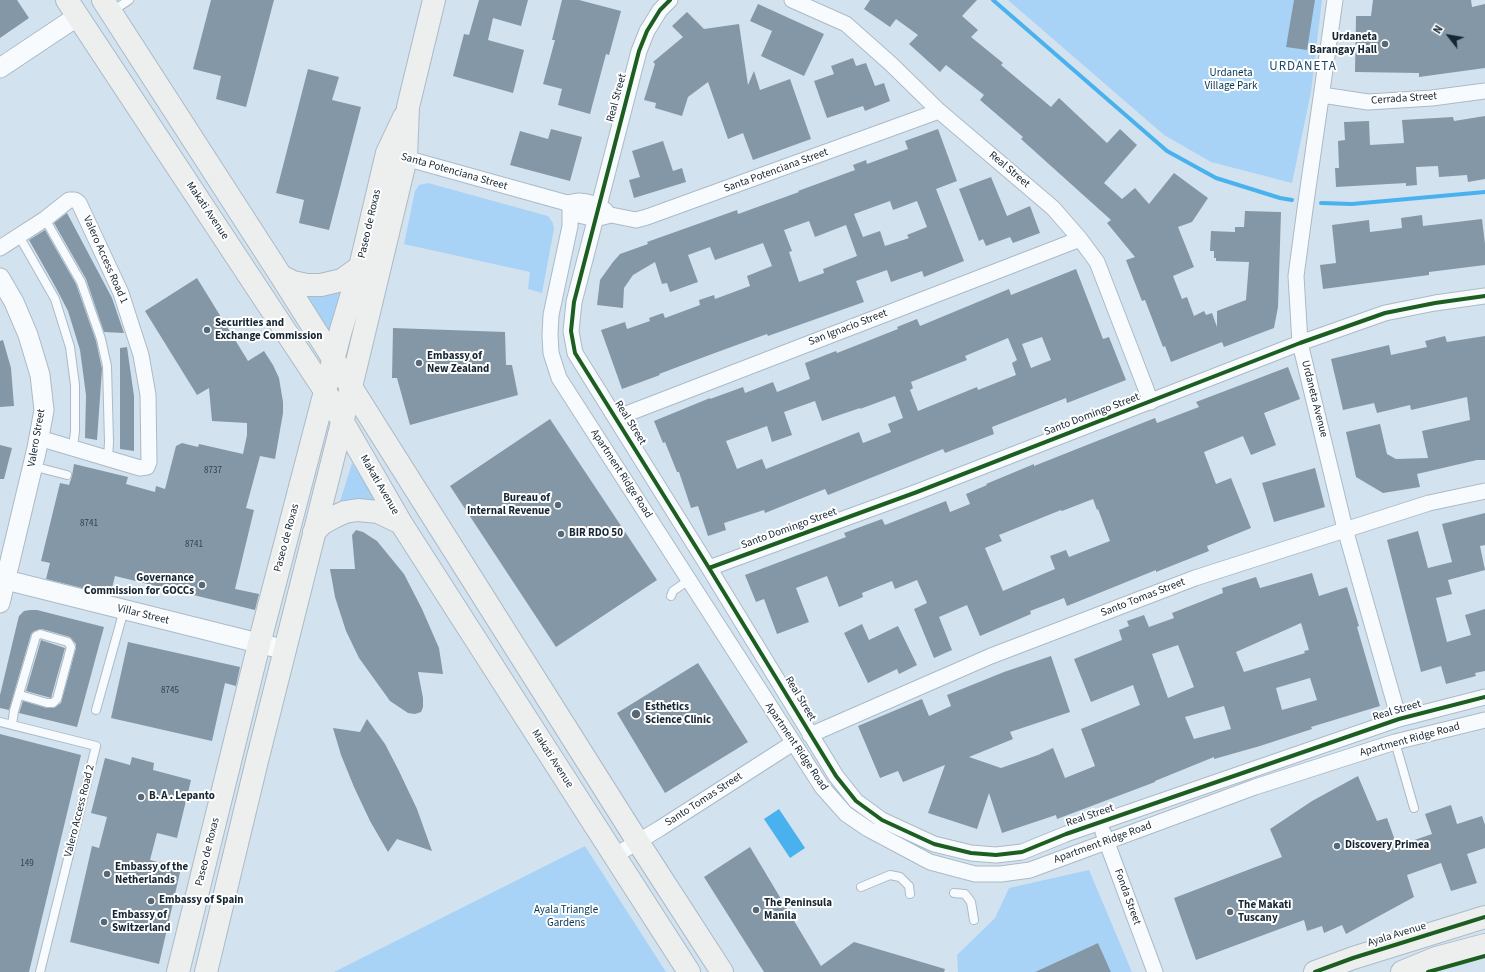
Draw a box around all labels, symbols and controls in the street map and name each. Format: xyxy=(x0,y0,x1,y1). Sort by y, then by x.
north arrow xyxy=(1429,16,1469,56)
text: N xyxy=(1430,23,1447,37)
place label: Urdaneta Barangay Hall xyxy=(1309,31,1377,57)
marker: Urdaneta Barangay Hall xyxy=(1380,39,1390,49)
district label: URDANETA xyxy=(1269,59,1337,75)
park label: Urdaneta Village Park xyxy=(1204,67,1258,93)
street label: Real Street xyxy=(604,72,630,124)
street label: Cerrada Street xyxy=(1371,90,1437,108)
street label: Santa Potenciana Street xyxy=(722,146,830,196)
street label: Real Street xyxy=(986,149,1032,191)
street label: Santa Potenciana Street xyxy=(399,150,509,194)
street label: Makati Avenue xyxy=(183,180,231,242)
street label: Paseo de Roxas xyxy=(356,188,384,260)
street label: Valero Access Road 1 xyxy=(80,214,130,306)
street label: San Ignacio Street xyxy=(807,307,889,349)
place label: Securities and Exchange Commission xyxy=(215,317,323,343)
marker: Securities and Exchange Commission xyxy=(202,325,212,335)
place label: Embassy of New Zealand xyxy=(427,350,489,376)
marker: Embassy of New Zealand xyxy=(414,358,424,368)
street label: Urdaneta Avenue xyxy=(1298,359,1330,439)
street label: Santo Domingo Street xyxy=(1043,391,1141,439)
street label: Real Street xyxy=(611,398,649,448)
street label: Valero Street xyxy=(25,408,49,468)
street label: Apartment Ridge Road xyxy=(587,427,655,521)
street label: Makati Avenue xyxy=(357,453,401,517)
house number: 8737 xyxy=(204,466,222,476)
place label: Bureau of Internal Revenue xyxy=(467,492,550,518)
marker: Bureau of Internal Revenue xyxy=(553,500,563,510)
street label: Paseo de Roxas xyxy=(272,502,302,574)
street label: Santo Domingo Street xyxy=(739,506,839,552)
house number: 8741 xyxy=(80,519,98,529)
place label: BIR RDO 50 xyxy=(569,527,623,541)
marker: BIR RDO 50 xyxy=(556,529,566,539)
house number: 8741 xyxy=(185,540,203,550)
place label: Governance Commission for GOCCs xyxy=(84,572,194,598)
street label: Santo Tomas Street xyxy=(1099,576,1187,620)
marker: Governance Commission for GOCCs xyxy=(197,580,207,590)
street label: Villar Street xyxy=(116,602,170,628)
street label: Real Street xyxy=(782,674,818,724)
house number: 8745 xyxy=(161,686,179,696)
street label: Real Street xyxy=(1371,698,1423,724)
place label: Esthetics Science Clinic xyxy=(645,701,711,727)
street label: Apartment Ridge Road xyxy=(762,701,830,793)
marker: Esthetics Science Clinic xyxy=(630,708,642,720)
street label: Apartment Ridge Road xyxy=(1358,720,1462,760)
street label: Makati Avenue xyxy=(528,727,576,791)
street label: Valero Access Road 2 xyxy=(62,763,98,859)
street label: Santo Tomas Street xyxy=(663,770,745,830)
place label: B. A . Lepanto xyxy=(149,790,215,804)
marker: B. A . Lepanto xyxy=(136,792,146,802)
street label: Real Street xyxy=(1064,802,1116,830)
street label: Paseo de Roxas xyxy=(193,816,223,888)
street label: Apartment Ridge Road xyxy=(1052,819,1154,867)
place label: Discovery Primea xyxy=(1345,839,1429,853)
marker: Discovery Primea xyxy=(1332,841,1342,851)
house number: 149 xyxy=(20,859,34,869)
place label: Embassy of the Netherlands xyxy=(115,861,188,887)
street label: Fonda Street xyxy=(1111,867,1143,927)
marker: Embassy of the Netherlands xyxy=(102,869,112,879)
place label: Embassy of Spain xyxy=(159,894,244,908)
marker: Embassy of Spain xyxy=(146,896,156,906)
place label: The Peninsula Manila xyxy=(764,897,832,923)
place label: The Makati Tuscany xyxy=(1238,899,1291,925)
park label: Ayala Triangle Gardens xyxy=(534,904,598,930)
marker: The Peninsula Manila xyxy=(751,905,761,915)
marker: The Makati Tuscany xyxy=(1225,907,1235,917)
place label: Embassy of Switzerland xyxy=(112,909,170,935)
marker: Embassy of Switzerland xyxy=(99,917,109,927)
street label: Ayala Avenue xyxy=(1366,920,1428,950)

